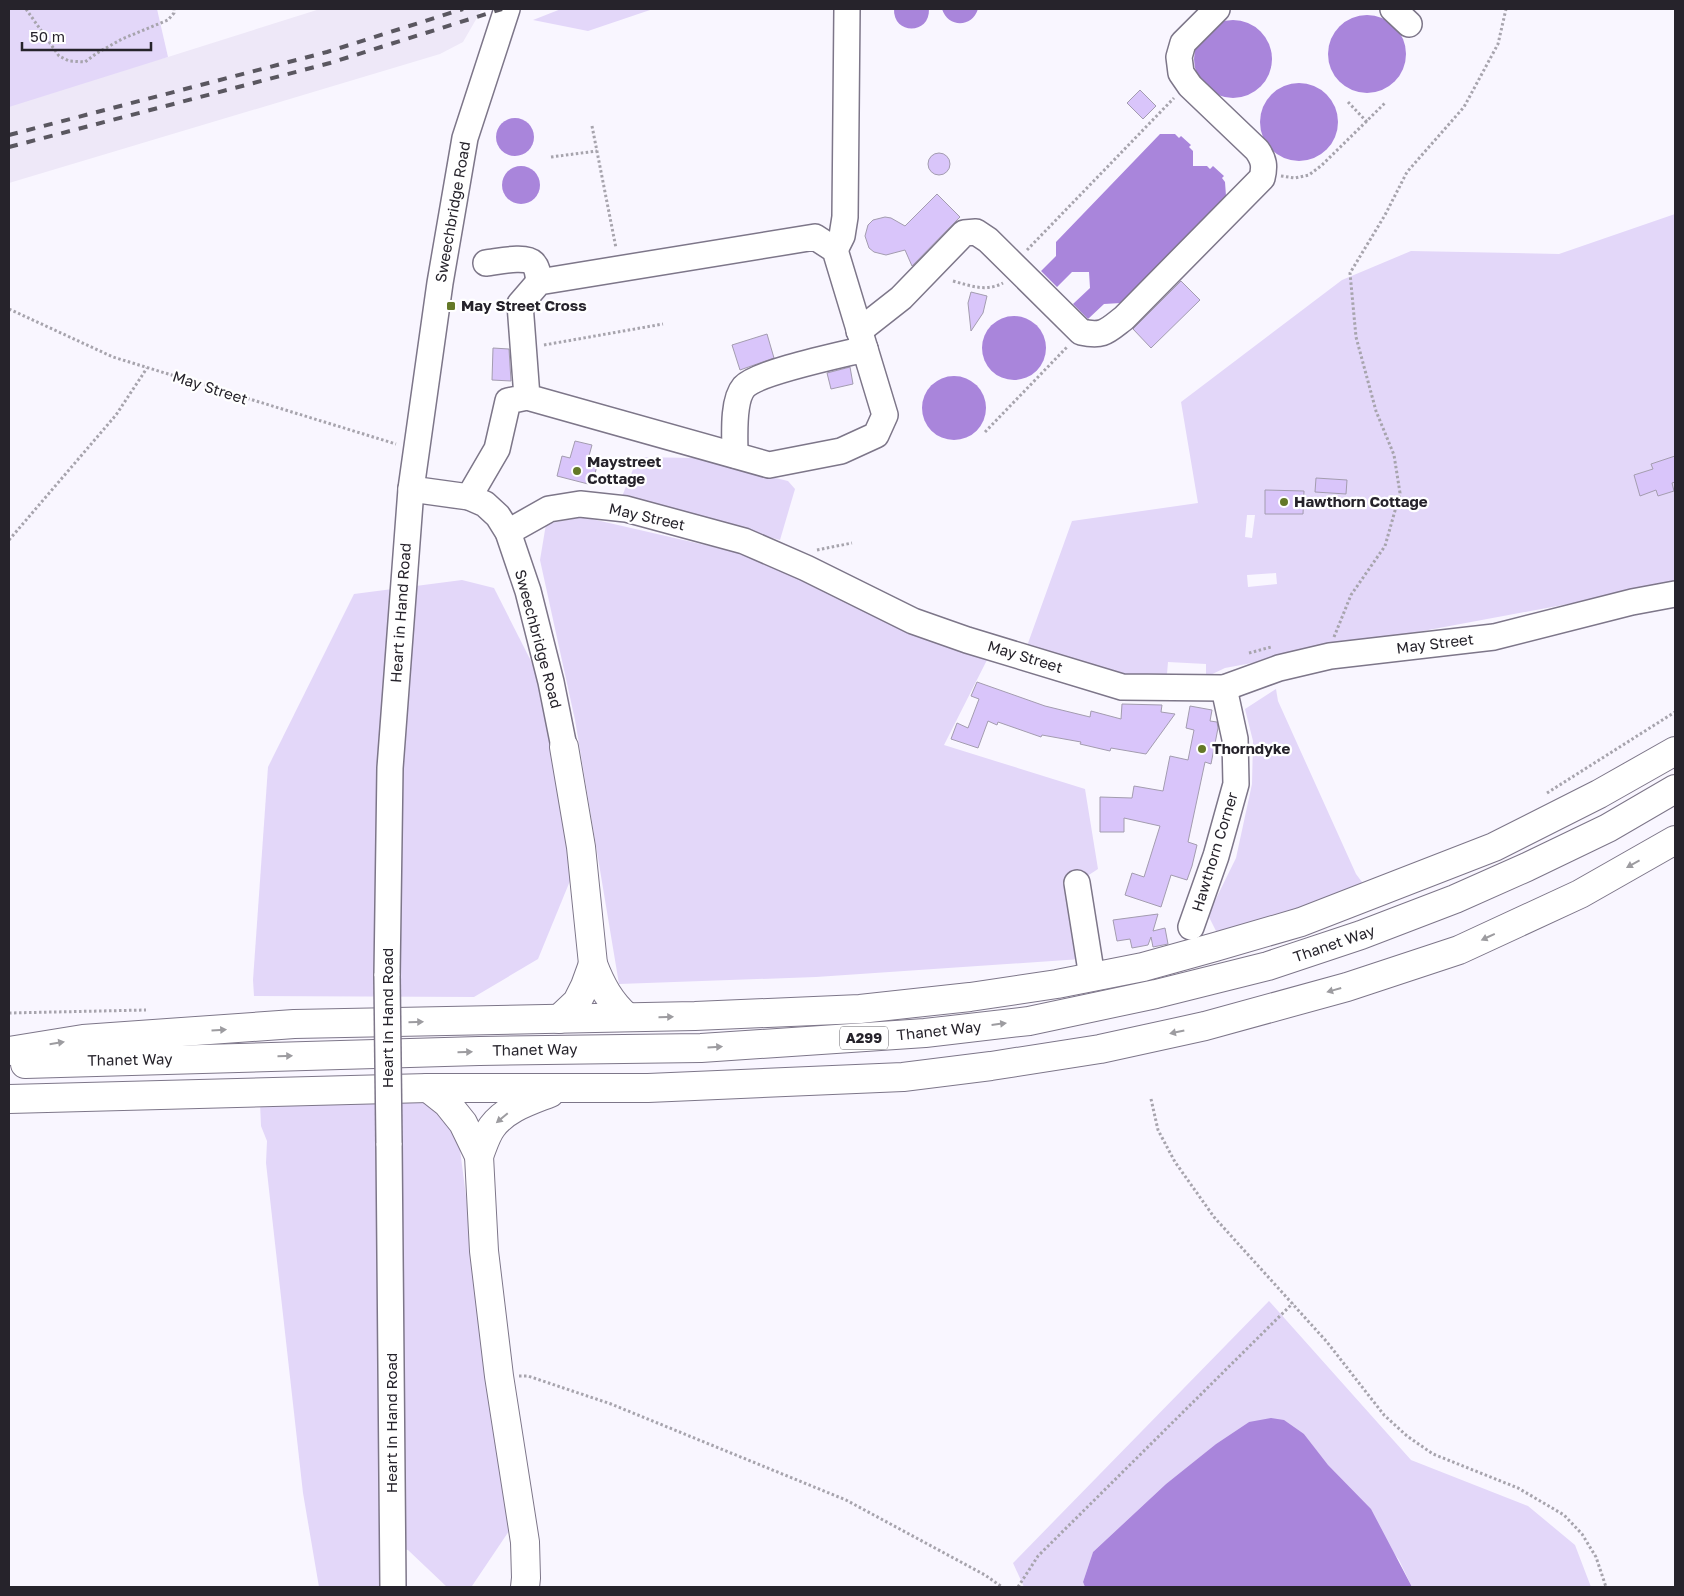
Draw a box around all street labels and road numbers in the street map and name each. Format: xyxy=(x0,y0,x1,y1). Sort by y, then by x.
street label: Sweechbridge Road xyxy=(431,140,473,284)
street label: May Street xyxy=(171,366,250,408)
street label: May Street xyxy=(607,499,687,534)
street label: Heart in Hand Road xyxy=(386,542,414,684)
street label: Sweechbridge Road xyxy=(512,567,566,710)
street label: May Street xyxy=(1395,629,1475,657)
street label: May Street xyxy=(986,636,1065,676)
street label: Hawthorn Corner xyxy=(1187,790,1241,914)
street label: Thanet Way xyxy=(1291,921,1377,965)
street label: Heart in Hand Road xyxy=(378,948,396,1088)
street label: Thanet Way xyxy=(896,1017,983,1043)
road number: A299 xyxy=(840,1026,888,1050)
street label: Thanet Way xyxy=(492,1039,578,1059)
street label: Thanet Way xyxy=(87,1049,173,1069)
street label: Heart in Hand Road xyxy=(382,1353,400,1493)

